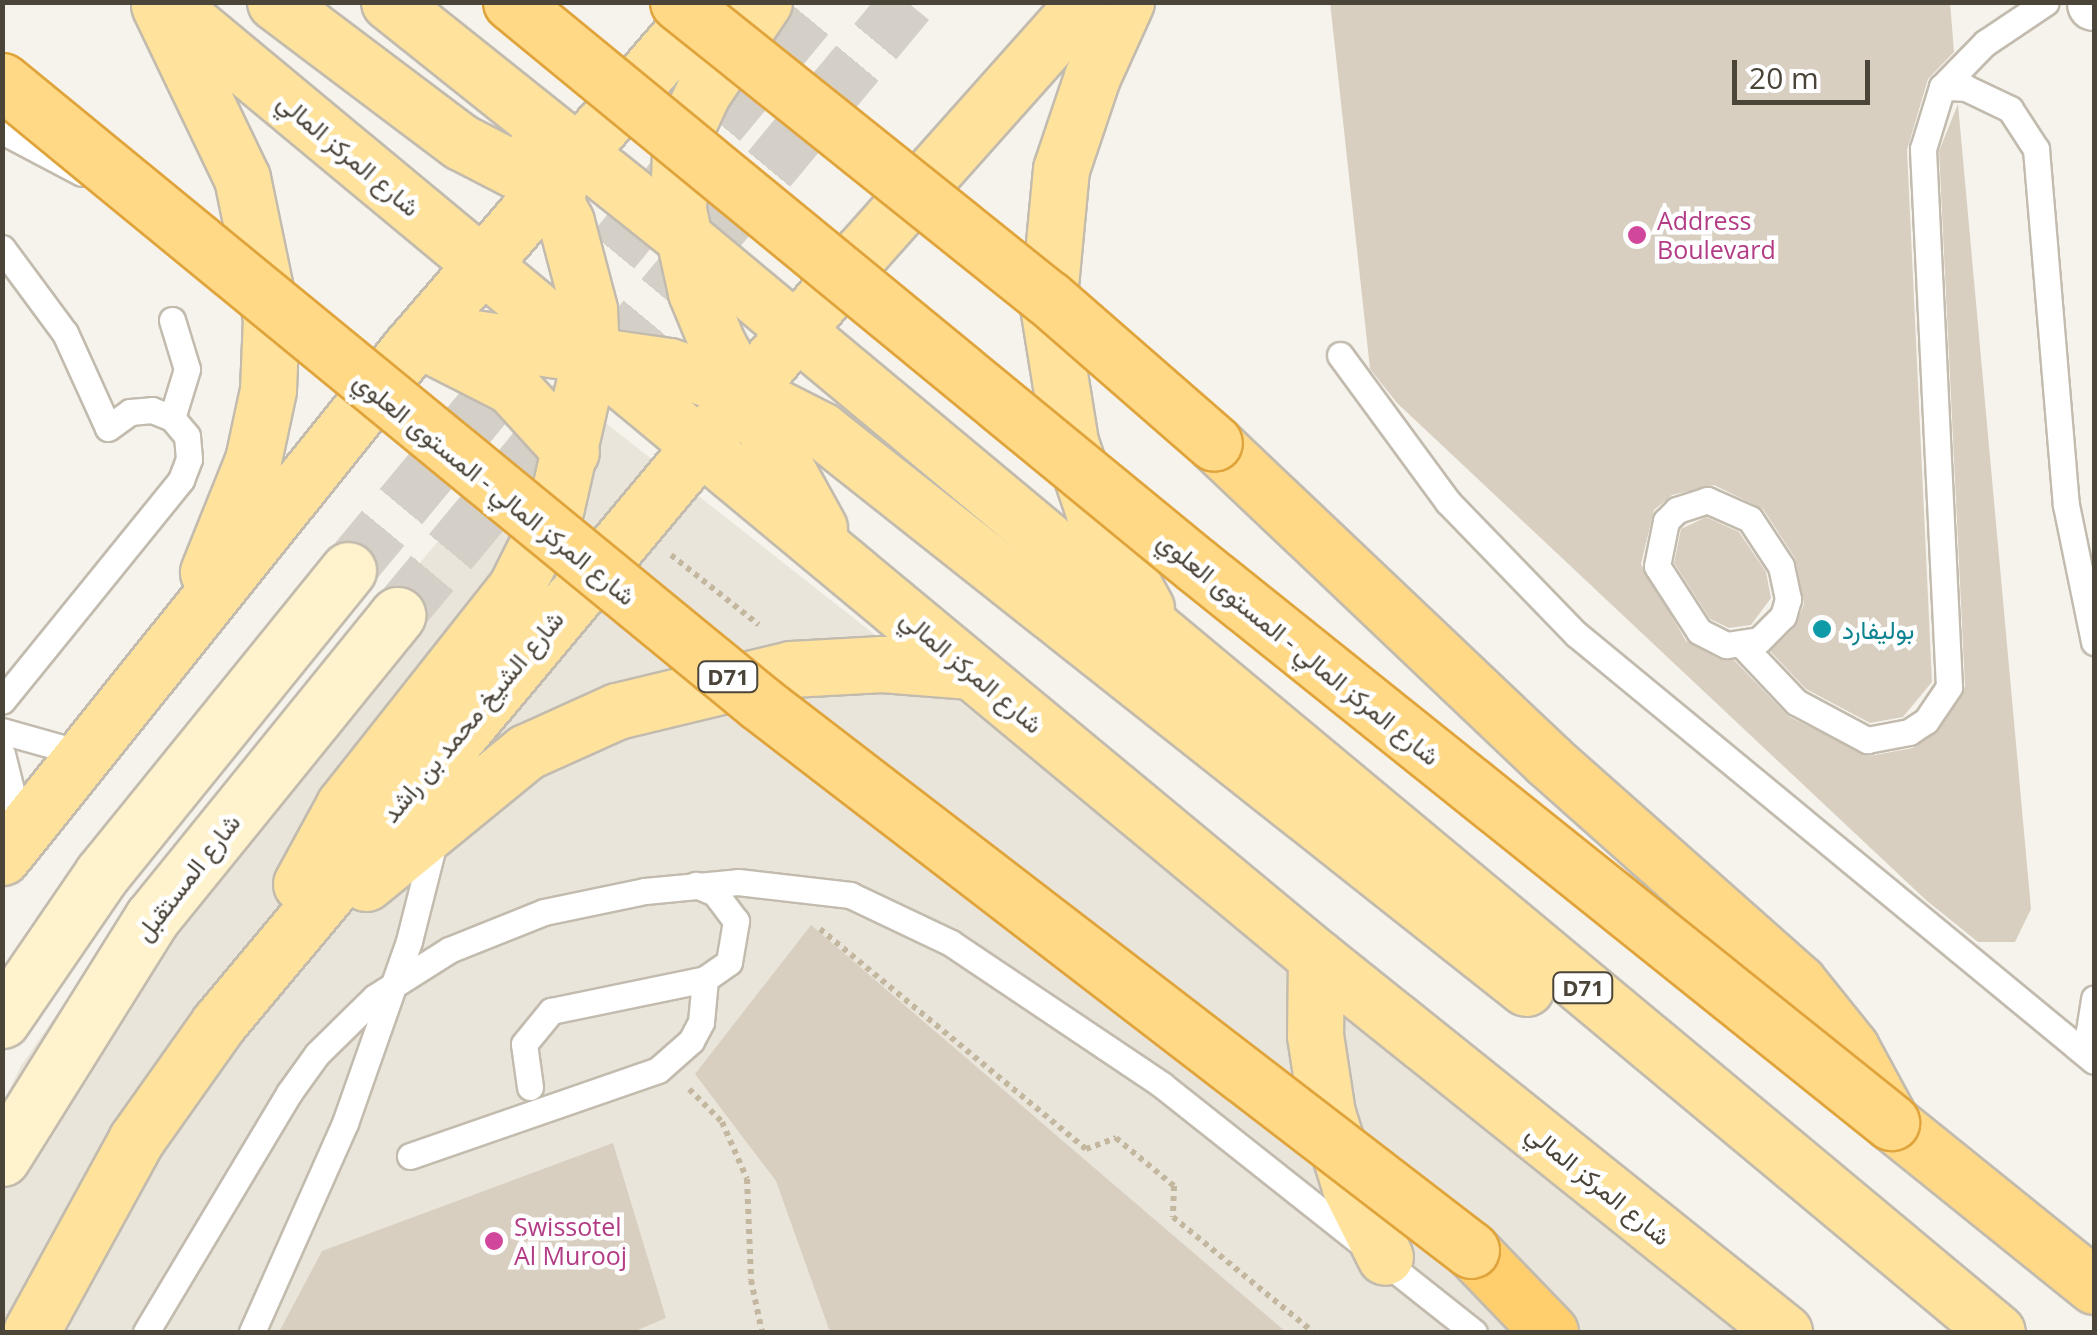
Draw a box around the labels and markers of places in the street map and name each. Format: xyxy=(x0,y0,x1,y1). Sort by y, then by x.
place label: Address Boulevard xyxy=(1657,206,1776,265)
marker: Address Boulevard xyxy=(1626,224,1648,246)
place label: بوليفارد xyxy=(1842,614,1914,644)
marker: بوليفارد xyxy=(1811,618,1833,640)
place label: Swissotel Al Murooj xyxy=(514,1212,627,1271)
marker: Swissotel Al Murooj xyxy=(483,1230,505,1252)

